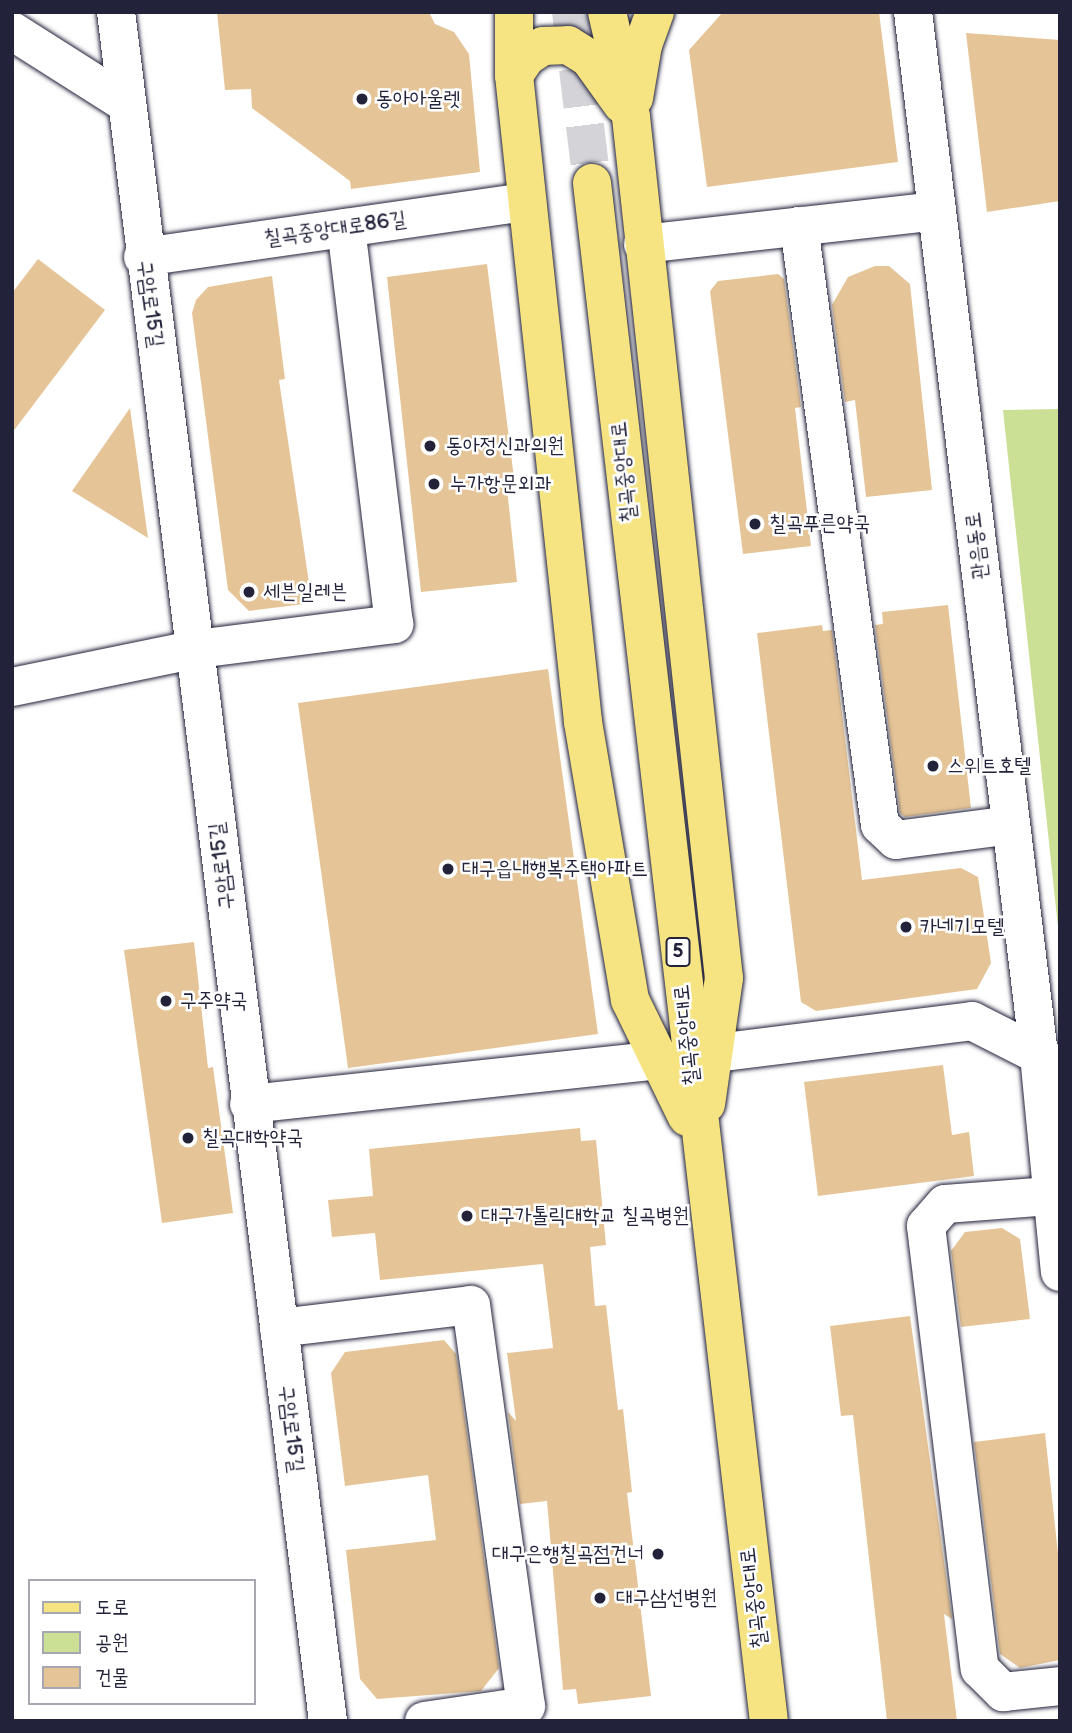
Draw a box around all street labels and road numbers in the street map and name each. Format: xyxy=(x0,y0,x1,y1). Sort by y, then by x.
street label: 칠곡중앙대로86길 xyxy=(262,207,408,251)
street label: 구암로15길 xyxy=(131,259,169,349)
street label: 칠곡중앙대로 xyxy=(606,420,642,524)
street label: 관음동로 xyxy=(960,511,994,581)
street label: 구암로15길 xyxy=(204,821,240,911)
road number: 5 xyxy=(664,936,692,968)
street label: 칠곡중앙대로 xyxy=(669,983,705,1087)
street label: 구암로15길 xyxy=(273,1384,309,1474)
street label: 칠곡중앙대로 xyxy=(735,1546,773,1650)

